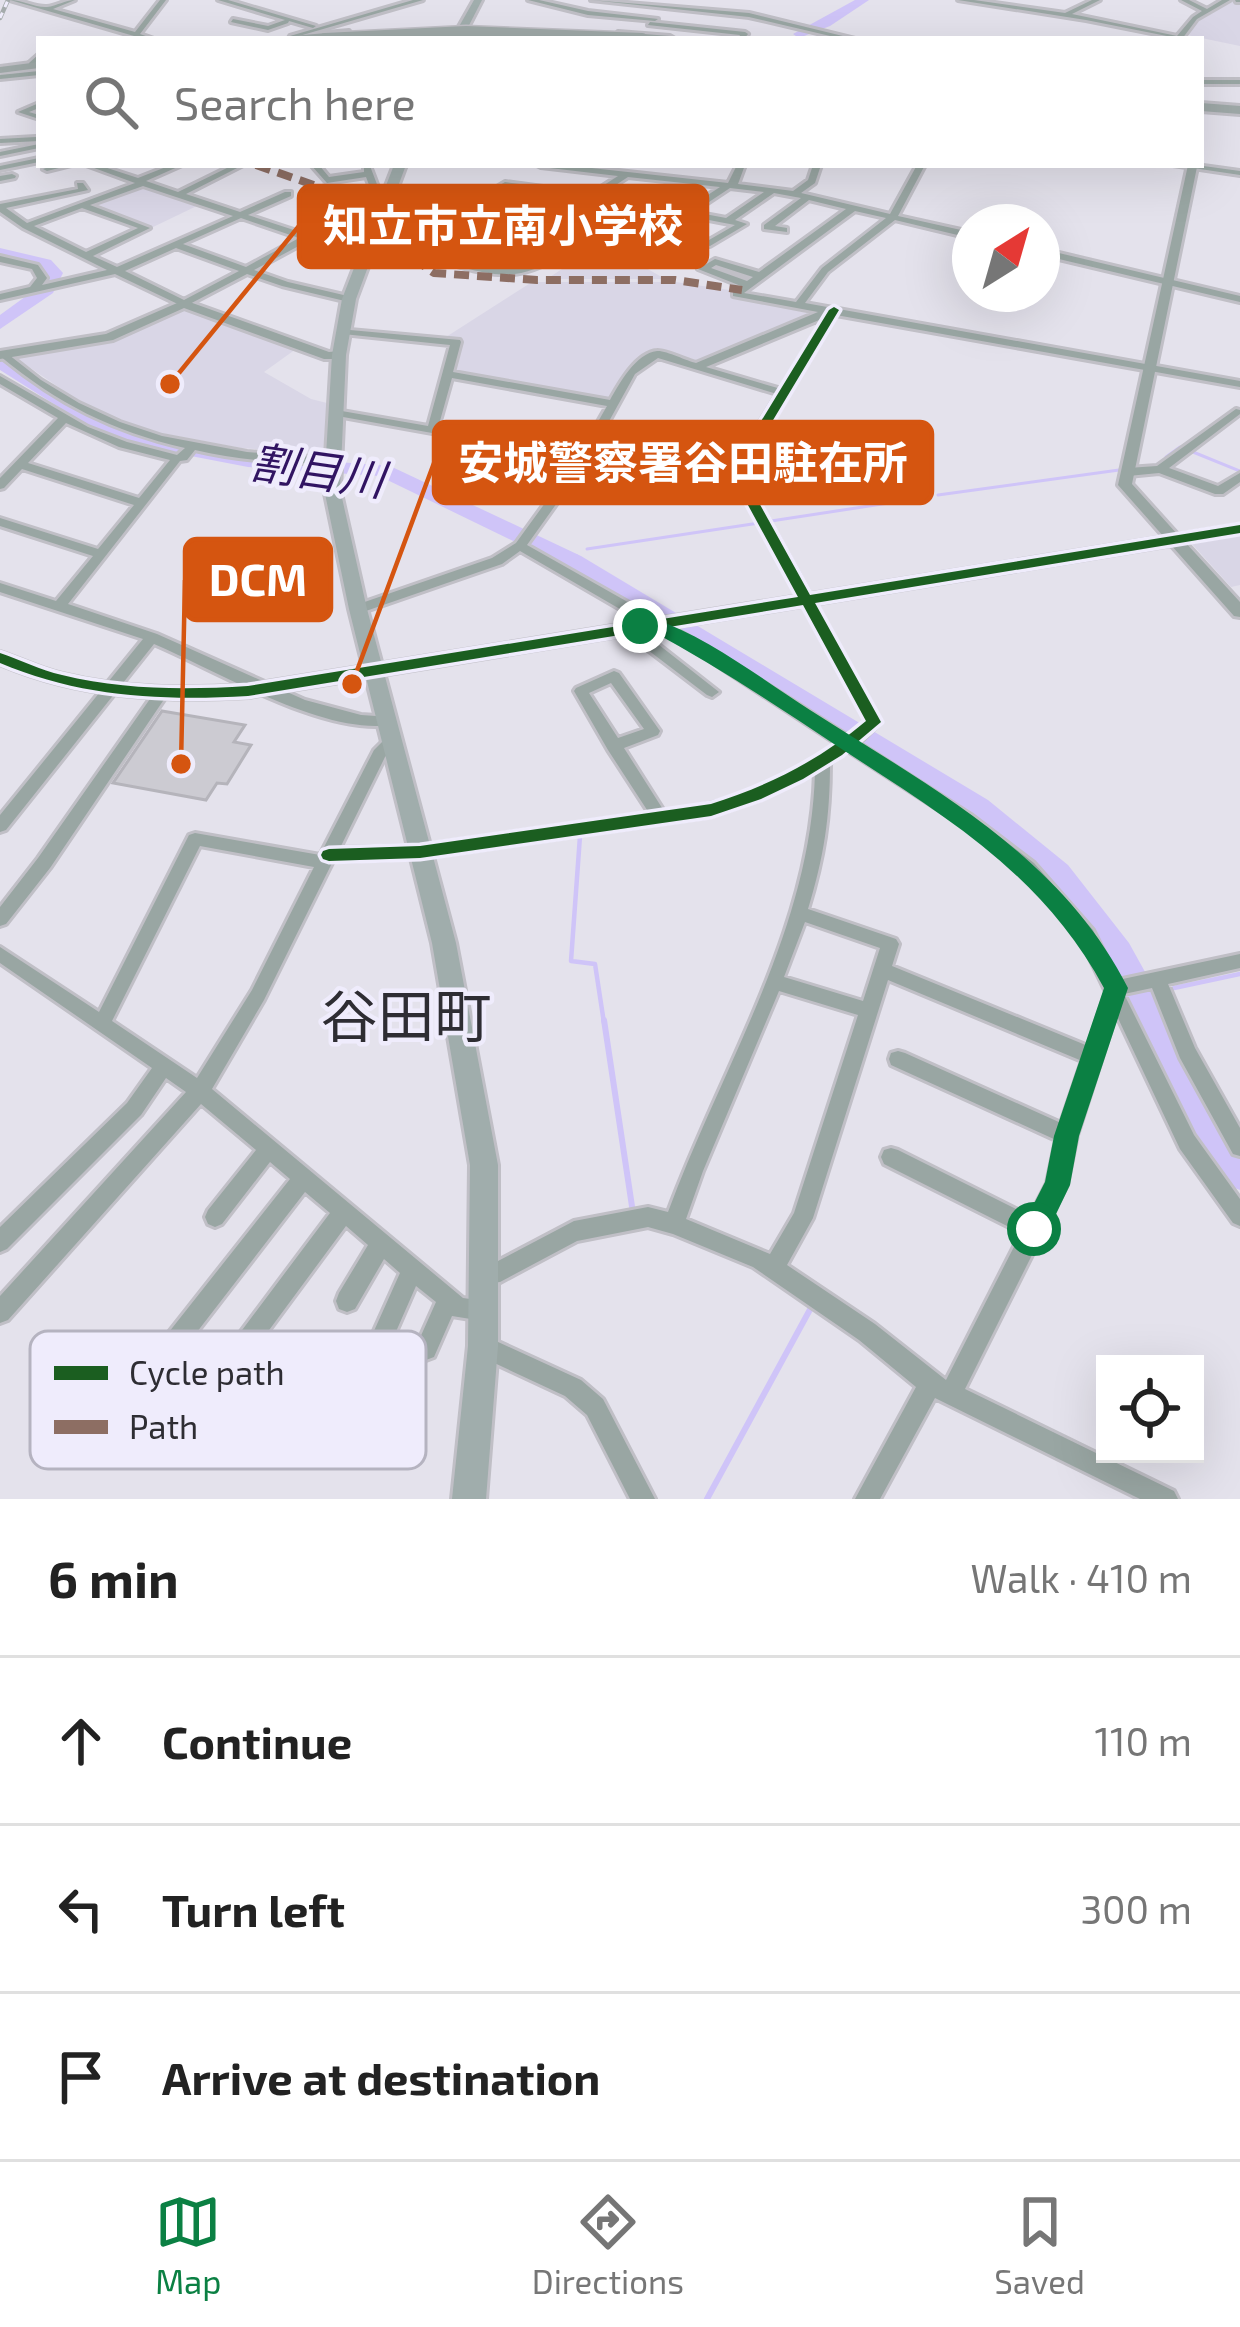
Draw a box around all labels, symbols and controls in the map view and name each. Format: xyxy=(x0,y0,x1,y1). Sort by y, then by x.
search box xyxy=(36,36,1204,168)
icon: search xyxy=(78,69,144,135)
text: Search here xyxy=(174,75,416,129)
callout: 知立市立南小学校 xyxy=(299,186,707,267)
text: 知立市立南小学校 xyxy=(323,197,683,251)
north arrow xyxy=(952,204,1060,312)
callout: 安城警察署谷田駐在所 xyxy=(434,422,932,503)
water label: 割目川 xyxy=(247,433,393,506)
text: 安城警察署谷田駐在所 xyxy=(458,434,908,488)
callout: DCM xyxy=(185,539,331,620)
text: DCM xyxy=(209,551,307,605)
route end xyxy=(613,599,667,653)
district label: 谷田町 xyxy=(321,980,492,1048)
route start xyxy=(1007,1202,1061,1256)
legend xyxy=(30,1331,426,1469)
text: Cycle path xyxy=(129,1352,285,1392)
map controls xyxy=(1096,1355,1204,1463)
button: locate xyxy=(1096,1355,1204,1463)
text: Path xyxy=(129,1406,198,1446)
text: 6 min xyxy=(48,1547,179,1608)
text: Walk · 410 m xyxy=(971,1554,1192,1601)
icon: ahead xyxy=(48,1708,114,1774)
text: Continue xyxy=(162,1714,352,1768)
text: 110 m xyxy=(1095,1717,1192,1764)
icon: left xyxy=(48,1876,114,1942)
text: Turn left xyxy=(162,1882,345,1936)
text: 300 m xyxy=(1080,1885,1192,1932)
icon: arrive xyxy=(48,2044,114,2110)
text: Arrive at destination xyxy=(162,2050,600,2104)
tab: Map xyxy=(155,2189,221,2301)
tab: Directions xyxy=(532,2189,684,2301)
tab: Saved xyxy=(994,2189,1085,2301)

